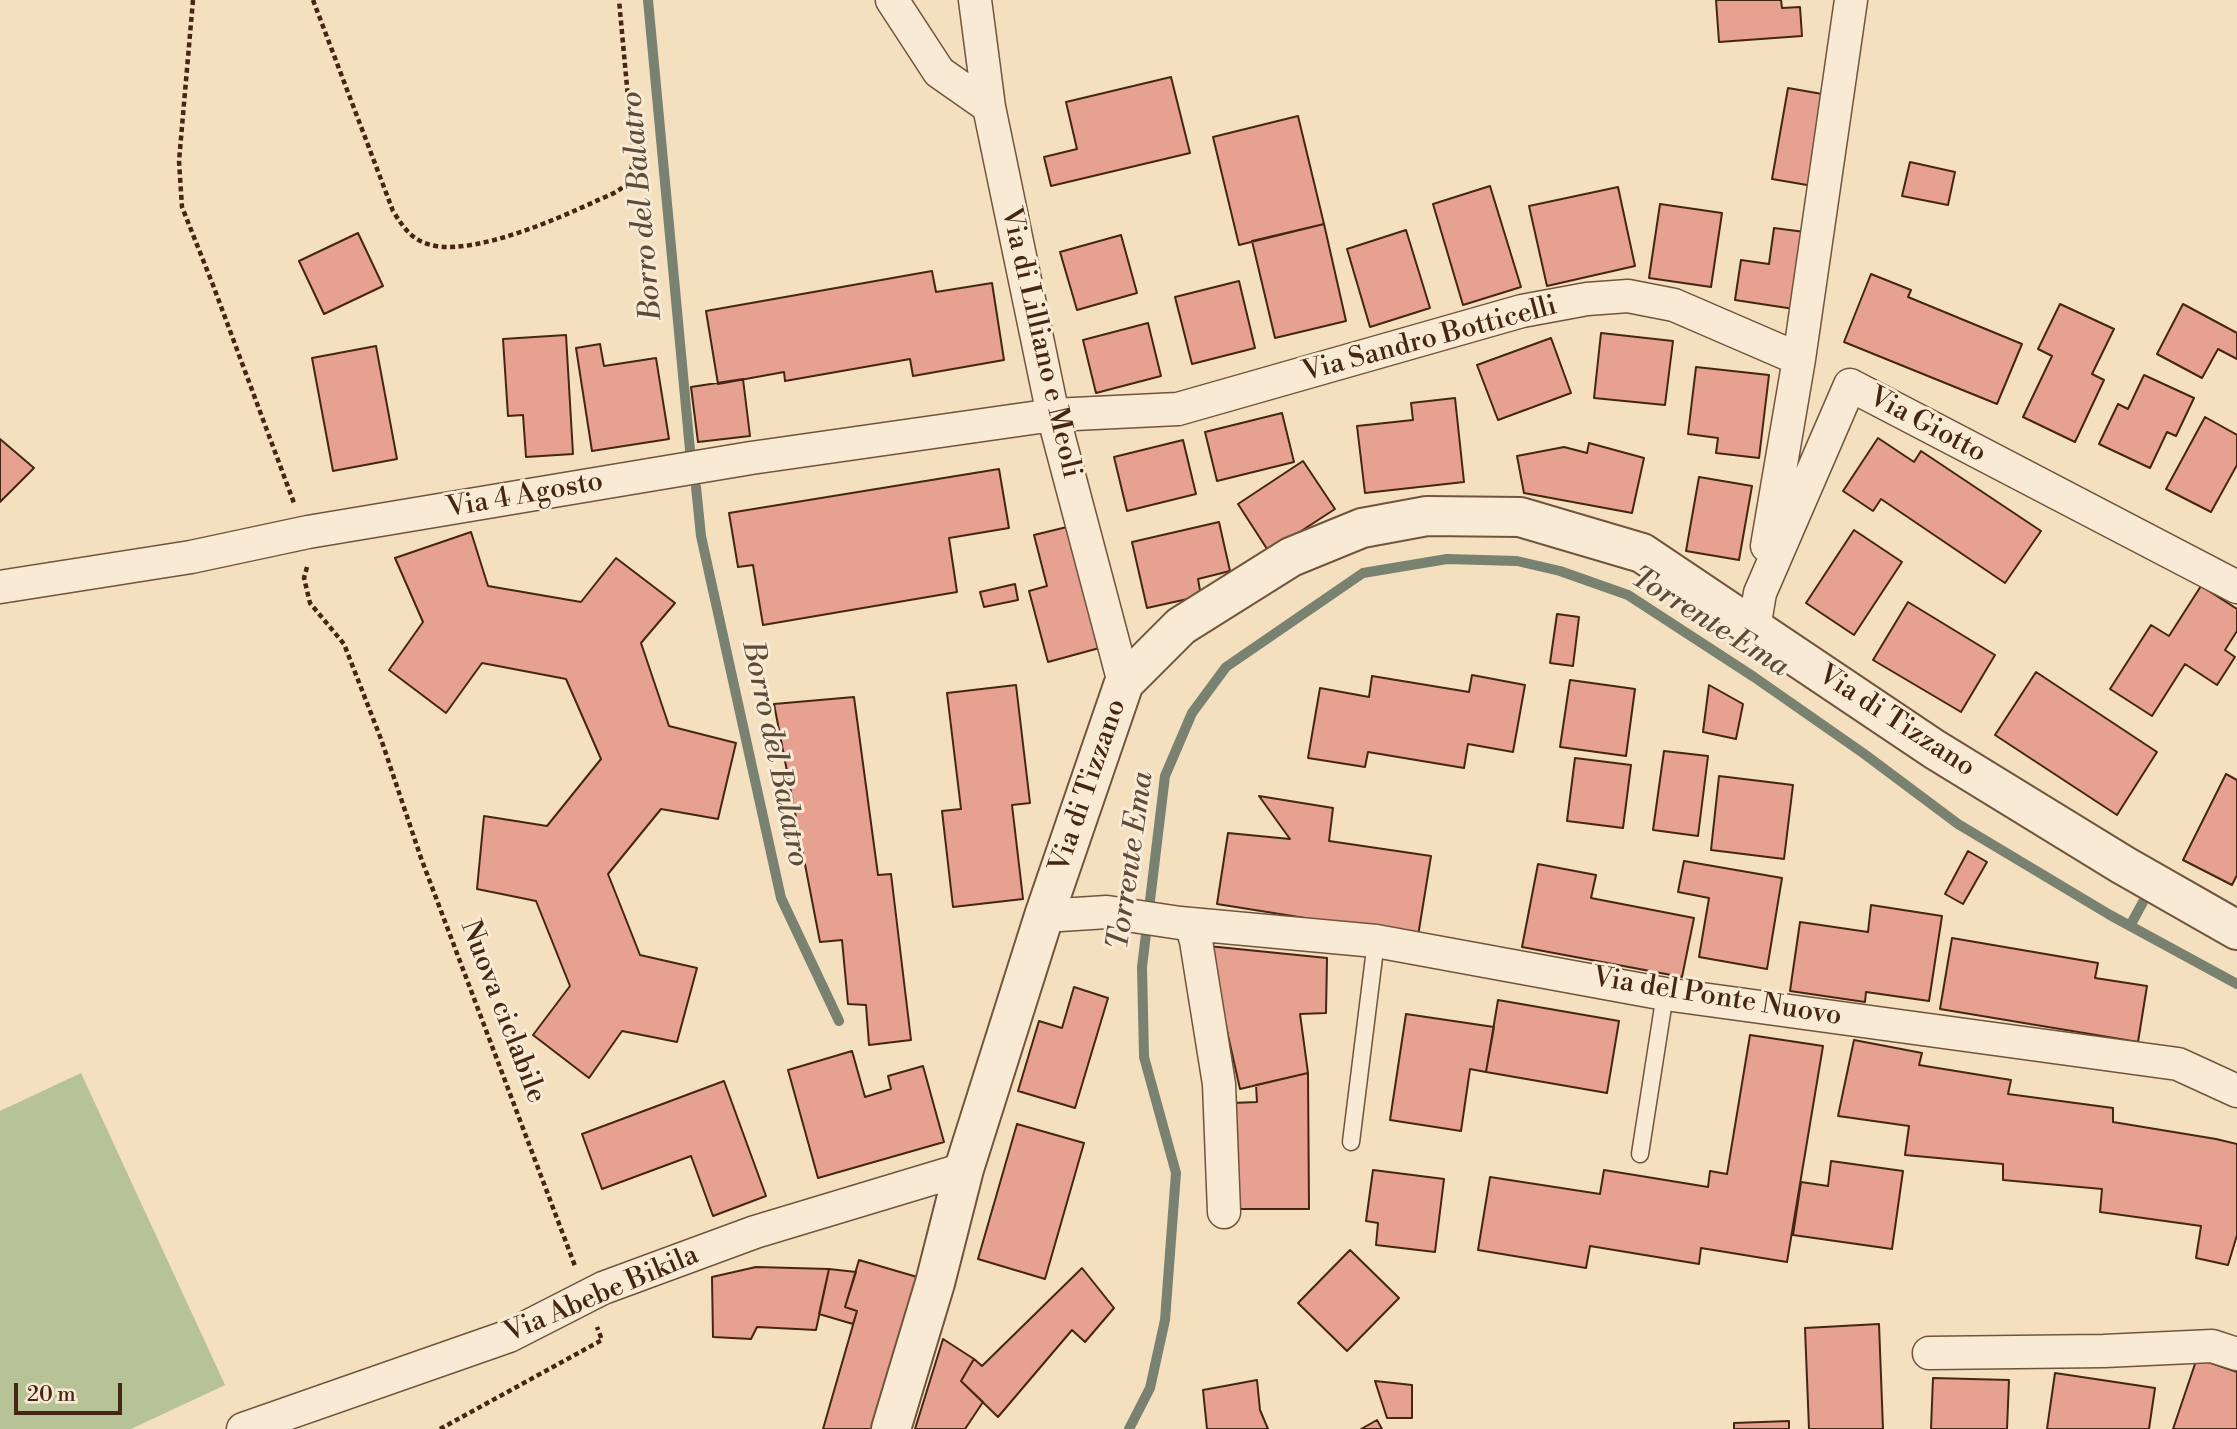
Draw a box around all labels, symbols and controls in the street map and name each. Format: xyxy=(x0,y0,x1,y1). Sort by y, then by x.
water label: Borro del Balatro xyxy=(615,90,671,322)
street label: Via di Lilliano e Meoli xyxy=(993,205,1087,481)
street label: Via Sandro Botticelli xyxy=(1299,290,1561,390)
street label: Via Giotto xyxy=(1863,381,1991,471)
street label: Via 4 Agosto xyxy=(444,466,606,526)
water label: Torrente Ema xyxy=(1623,560,1795,686)
water label: Borro del Balatro xyxy=(733,638,815,870)
street label: Via di Tizzano xyxy=(1811,659,1981,785)
street label: Via di Tizzano xyxy=(1044,695,1134,877)
water label: Torrente Ema xyxy=(1102,769,1162,953)
street label: Nuova ciclabile xyxy=(452,916,552,1108)
street label: Via del Ponte Nuovo xyxy=(1590,962,1844,1034)
street label: Via Abebe Bikila xyxy=(500,1239,704,1351)
scale bar xyxy=(18,1370,126,1414)
text: 20 m xyxy=(27,1382,76,1408)

